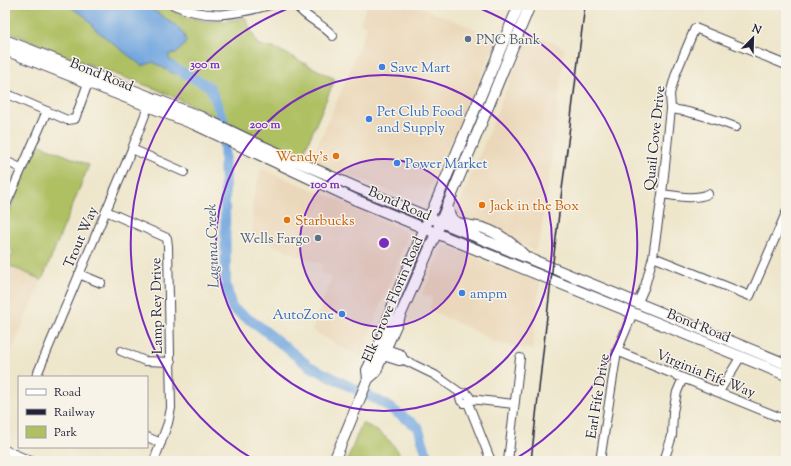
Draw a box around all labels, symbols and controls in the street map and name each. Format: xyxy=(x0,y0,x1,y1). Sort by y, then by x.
north arrow xyxy=(733,18,773,58)
text: N xyxy=(748,20,764,39)
place label: PNC Bank xyxy=(476,31,541,51)
marker: PNC Bank xyxy=(463,34,473,44)
street label: Bond Road xyxy=(66,54,136,98)
text: 300 m xyxy=(190,56,220,74)
place label: Save Mart xyxy=(390,59,450,79)
marker: Save Mart xyxy=(377,62,387,72)
street label: Quail Cove Drive xyxy=(641,85,671,192)
place label: Pet Club Food and Supply xyxy=(377,103,463,139)
marker: Pet Club Food and Supply xyxy=(364,114,374,124)
text: 200 m xyxy=(250,116,280,134)
place label: Wendy's xyxy=(276,148,328,168)
marker: Wendy's xyxy=(331,151,341,161)
place label: Power Market xyxy=(405,155,487,175)
marker: Power Market xyxy=(392,158,402,168)
text: 100 m xyxy=(309,176,340,194)
street label: Bond Road xyxy=(364,183,434,227)
place label: Jack in the Box xyxy=(489,197,579,217)
marker: Jack in the Box xyxy=(477,200,487,210)
water label: Laguna Creek xyxy=(202,203,225,288)
street label: Trout Way xyxy=(60,204,104,272)
place label: Starbucks xyxy=(295,212,355,232)
marker: Starbucks xyxy=(282,215,292,225)
place label: Wells Fargo xyxy=(240,230,310,250)
marker: Wells Fargo xyxy=(313,233,323,243)
street label: Elk Grove Florin Road xyxy=(358,234,429,366)
centre of rings xyxy=(377,236,391,250)
street label: Lamp Rey Drive xyxy=(147,257,169,354)
place label: ampm xyxy=(470,285,508,305)
marker: ampm xyxy=(457,288,467,298)
street label: Bond Road xyxy=(663,305,733,349)
place label: AutoZone xyxy=(272,306,334,326)
marker: AutoZone xyxy=(337,309,347,319)
street label: Virginia Fife Way xyxy=(653,346,758,404)
street label: Earl Fife Drive xyxy=(582,352,616,440)
legend xyxy=(18,376,148,448)
text: Road xyxy=(54,384,81,402)
text: Railway xyxy=(54,404,95,422)
text: Park xyxy=(54,424,77,442)

